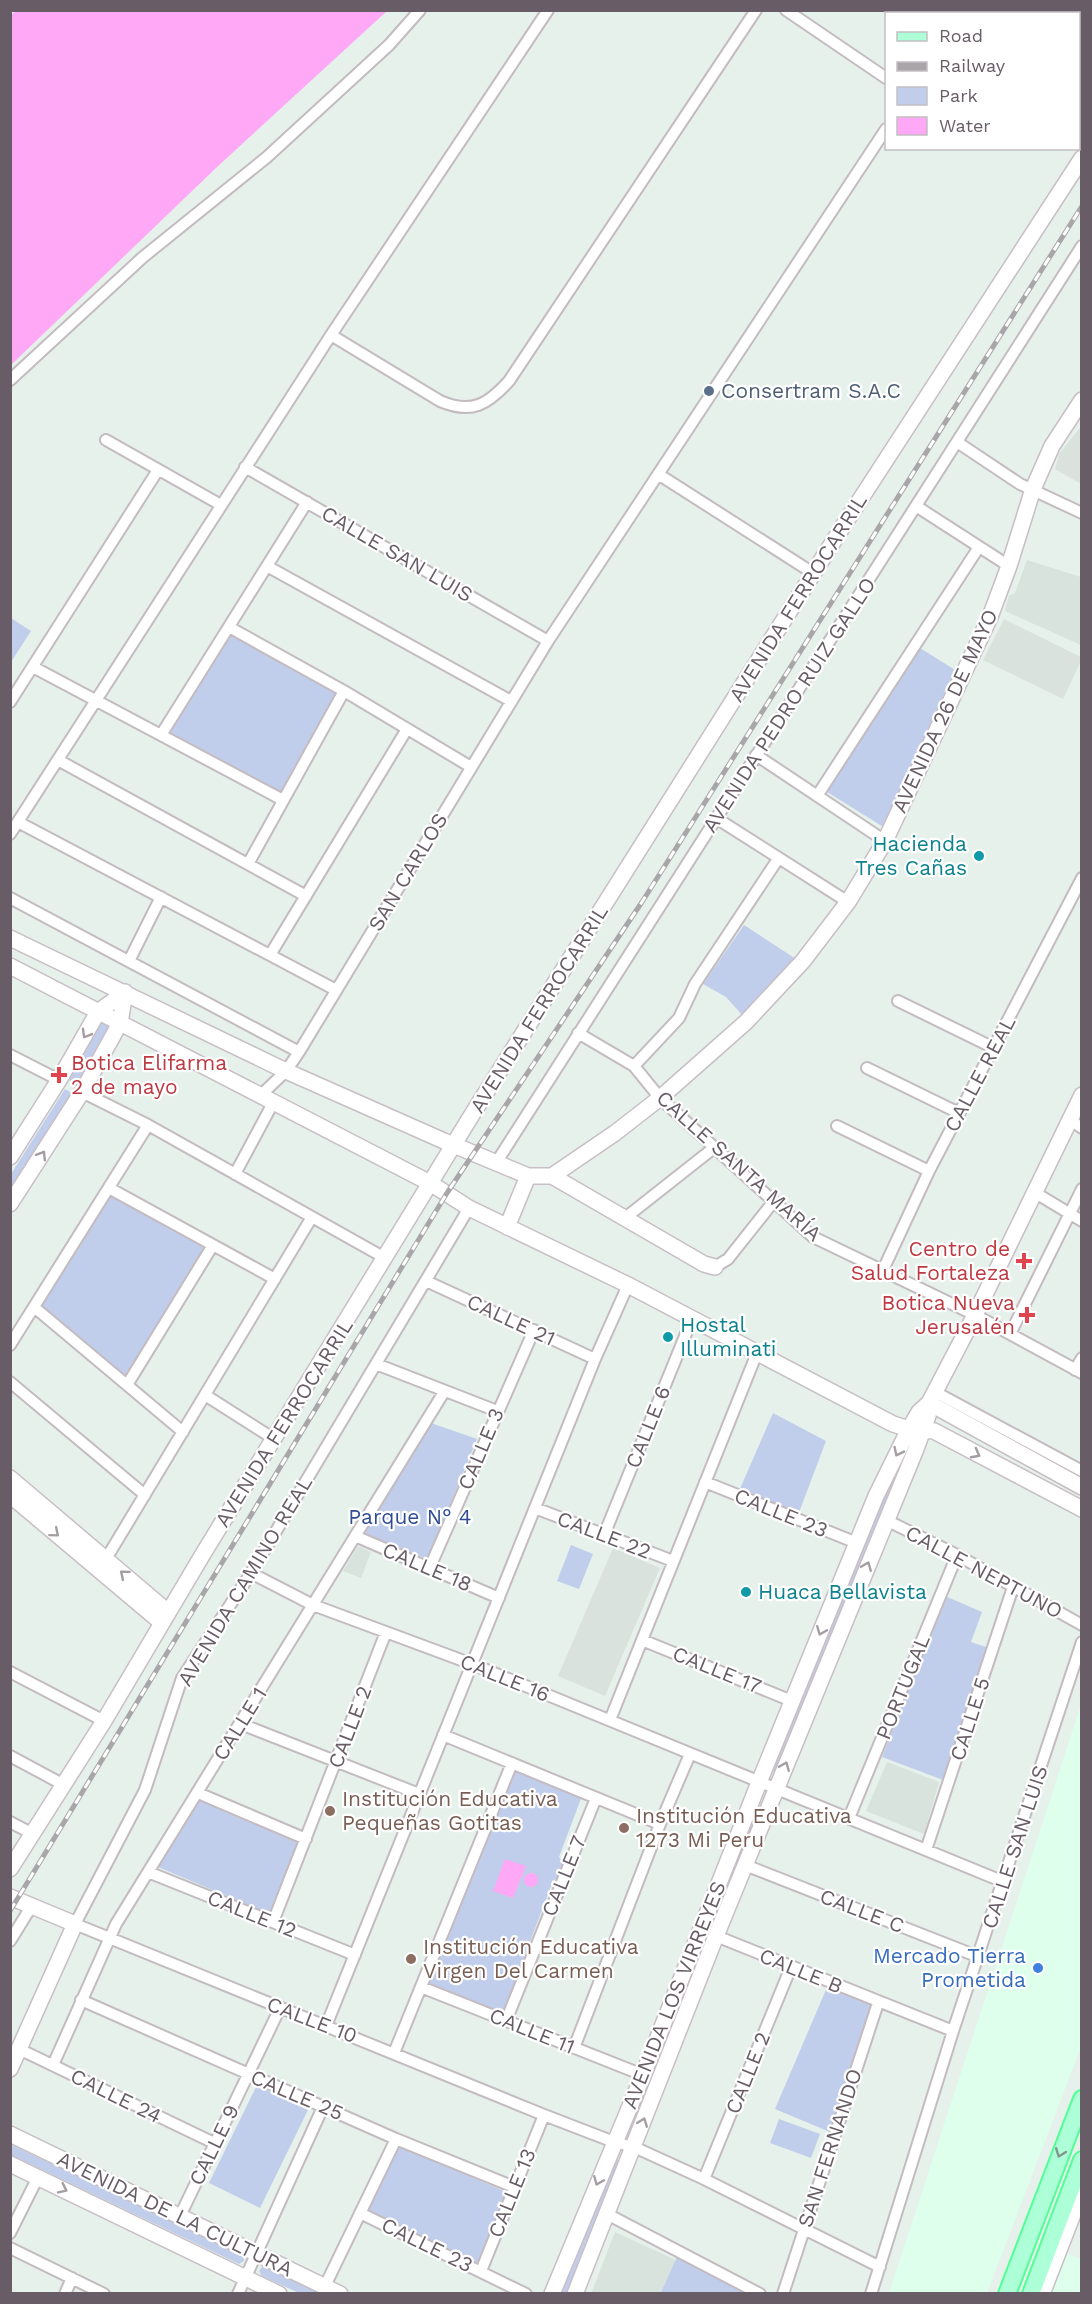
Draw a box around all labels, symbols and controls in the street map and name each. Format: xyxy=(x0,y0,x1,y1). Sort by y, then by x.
legend xyxy=(885,12,1080,150)
text: Road xyxy=(939,25,983,46)
text: Railway xyxy=(939,55,1006,76)
text: Park xyxy=(939,85,978,106)
text: Water xyxy=(939,115,991,136)
place label: Consertram S.A.C xyxy=(721,378,901,403)
marker: Consertram S.A.C xyxy=(702,384,716,398)
street label: AVENIDA FERROCARRIL xyxy=(723,489,872,706)
street label: CALLE SAN LUIS xyxy=(317,500,477,607)
street label: AVENIDA PEDRO RUIZ GALLO xyxy=(697,573,880,837)
street label: AVENIDA 26 DE MAYO xyxy=(886,605,1003,817)
street label: SAN CARLOS xyxy=(363,808,453,935)
place label: Hacienda Tres Cañas xyxy=(855,831,967,880)
marker: Hacienda Tres Cañas xyxy=(972,849,986,863)
street label: AVENIDA FERROCARRIL xyxy=(464,900,613,1117)
street label: CALLE REAL xyxy=(939,1012,1021,1136)
one-way arrow xyxy=(82,1028,93,1038)
place label: Botica Elifarma 2 de mayo xyxy=(71,1050,227,1099)
marker: Botica Elifarma 2 de mayo xyxy=(52,1068,66,1082)
street label: CALLE SANTA MARÍA xyxy=(652,1085,827,1246)
one-way arrow xyxy=(34,1151,46,1161)
place label: Centro de Salud Fortaleza xyxy=(851,1236,1010,1285)
marker: Centro de Salud Fortaleza xyxy=(1015,1252,1033,1270)
street label: CALLE 21 xyxy=(463,1288,559,1351)
place label: Botica Nueva Jerusalén xyxy=(882,1290,1015,1339)
marker: Botica Nueva Jerusalén xyxy=(1020,1308,1034,1322)
place label: Hostal Illuminati xyxy=(680,1312,776,1361)
street label: AVENIDA FERROCARRIL xyxy=(209,1314,358,1531)
marker: Hostal Illuminati xyxy=(661,1330,675,1344)
street label: CALLE 6 xyxy=(620,1382,675,1472)
street label: CALLE 3 xyxy=(452,1404,509,1493)
one-way arrow xyxy=(893,1445,905,1456)
one-way arrow xyxy=(970,1447,980,1458)
street label: AVENIDA CAMINO REAL xyxy=(172,1471,317,1690)
street label: CALLE 23 xyxy=(731,1483,832,1543)
park label: Parque N° 4 xyxy=(348,1504,472,1529)
street label: CALLE 22 xyxy=(554,1505,655,1564)
street label: CALLE NEPTUNO xyxy=(901,1520,1067,1623)
one-way arrow xyxy=(48,1526,59,1537)
street label: CALLE 18 xyxy=(379,1537,476,1597)
one-way arrow xyxy=(860,1561,872,1572)
one-way arrow xyxy=(120,1570,131,1581)
place label: Huaca Bellavista xyxy=(758,1579,927,1604)
marker: Huaca Bellavista xyxy=(739,1585,753,1599)
one-way arrow xyxy=(816,1624,828,1635)
street label: PORTUGAL xyxy=(870,1631,935,1743)
street label: CALLE 17 xyxy=(669,1640,765,1699)
street label: CALLE 16 xyxy=(457,1648,554,1707)
street label: CALLE 5 xyxy=(944,1674,995,1764)
street label: CALLE 1 xyxy=(207,1682,272,1765)
street label: CALLE 2 xyxy=(322,1682,377,1772)
one-way arrow xyxy=(778,1761,790,1772)
street label: CALLE SAN LUIS xyxy=(976,1762,1053,1932)
place label: Institución Educativa Pequeñas Gotitas xyxy=(342,1786,558,1835)
place label: Institución Educativa 1273 Mi Peru xyxy=(636,1803,852,1852)
marker: Institución Educativa Pequeñas Gotitas xyxy=(323,1804,337,1818)
marker: Institución Educativa 1273 Mi Peru xyxy=(617,1821,631,1835)
street label: CALLE 7 xyxy=(536,1832,591,1920)
street label: AVENIDA LOS VIRREYES xyxy=(616,1877,731,2112)
street label: CALLE C xyxy=(816,1883,908,1938)
street label: CALLE 12 xyxy=(204,1884,300,1943)
place label: Institución Educativa Virgen Del Carmen xyxy=(423,1934,639,1983)
street label: CALLE B xyxy=(756,1943,847,1999)
place label: Mercado Tierra Prometida xyxy=(873,1943,1026,1992)
marker: Institución Educativa Virgen Del Carmen xyxy=(404,1952,418,1966)
marker: Mercado Tierra Prometida xyxy=(1031,1961,1045,1975)
street label: CALLE 10 xyxy=(263,1991,361,2048)
street label: CALLE 11 xyxy=(486,2002,579,2059)
street label: CALLE 2 xyxy=(720,2028,775,2117)
street label: CALLE 24 xyxy=(67,2063,166,2128)
street label: CALLE 25 xyxy=(247,2064,347,2125)
street label: SAN FERNANDO xyxy=(792,2065,867,2230)
street label: CALLE 9 xyxy=(183,2100,244,2189)
one-way arrow xyxy=(636,2117,649,2128)
street label: CALLE 13 xyxy=(482,2145,541,2241)
street label: AVENIDA DE LA CULTURA xyxy=(53,2146,297,2282)
one-way arrow xyxy=(1055,2148,1068,2158)
one-way arrow xyxy=(593,2175,605,2186)
one-way arrow xyxy=(57,2182,68,2194)
street label: CALLE 23 xyxy=(378,2212,477,2277)

